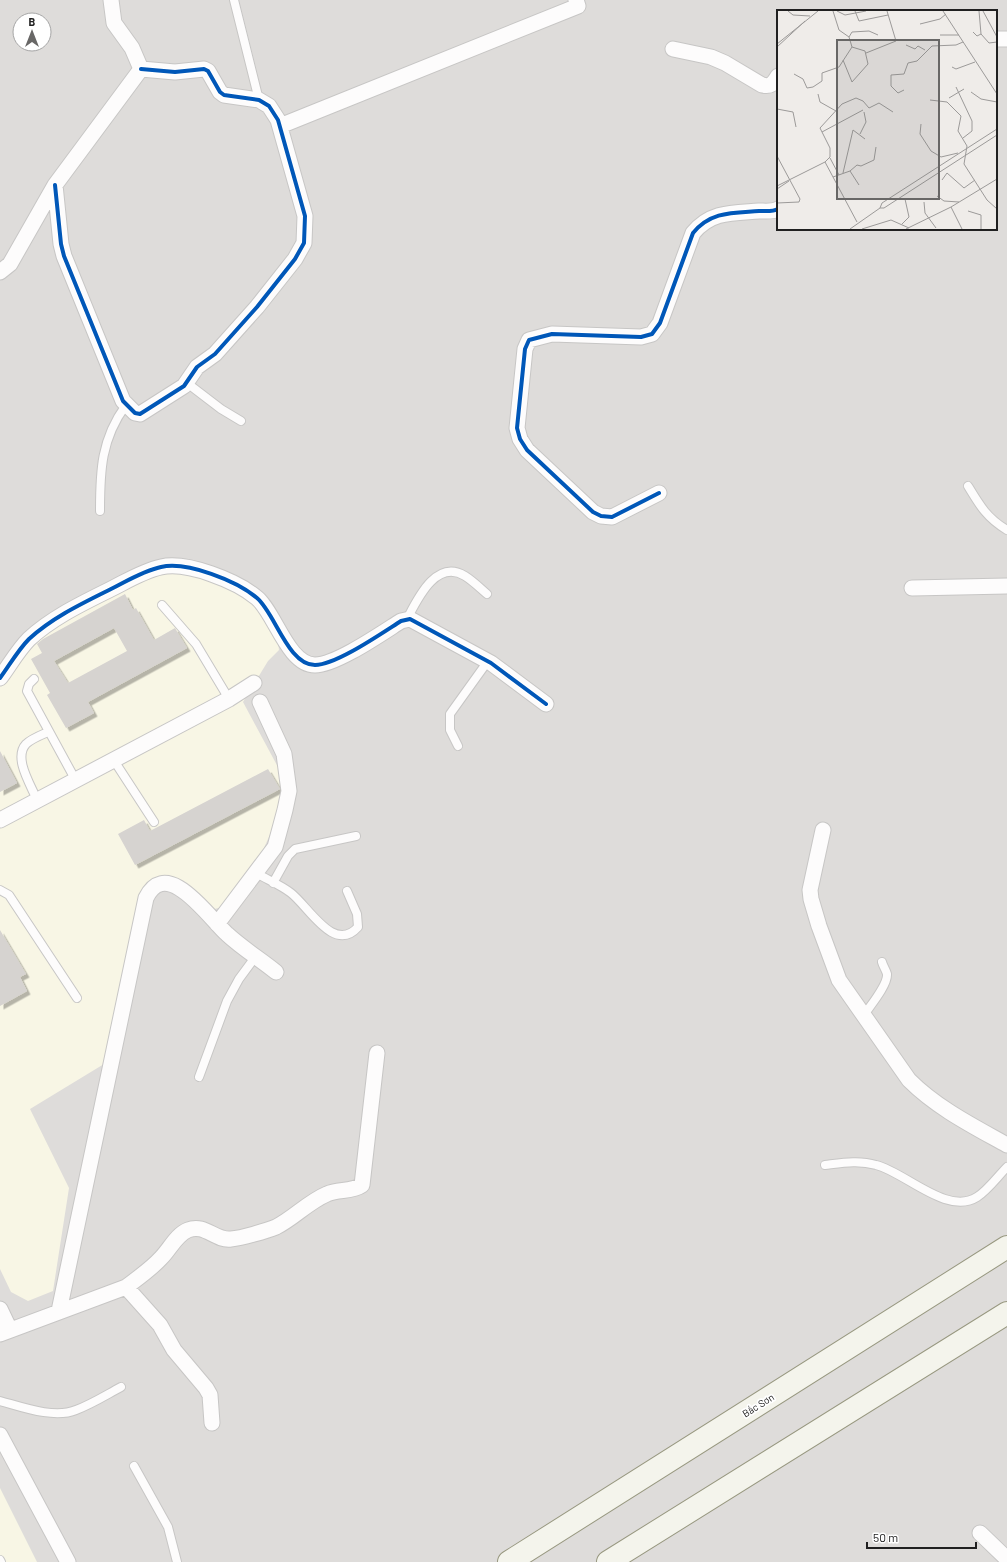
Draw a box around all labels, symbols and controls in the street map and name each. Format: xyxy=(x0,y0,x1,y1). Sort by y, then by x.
inset map xyxy=(777,10,997,230)
north arrow xyxy=(12,12,52,52)
text: B xyxy=(29,15,36,28)
street label: Bắc Sơn xyxy=(740,1391,776,1419)
scale bar xyxy=(867,1524,976,1550)
text: 50 m xyxy=(873,1530,898,1544)

